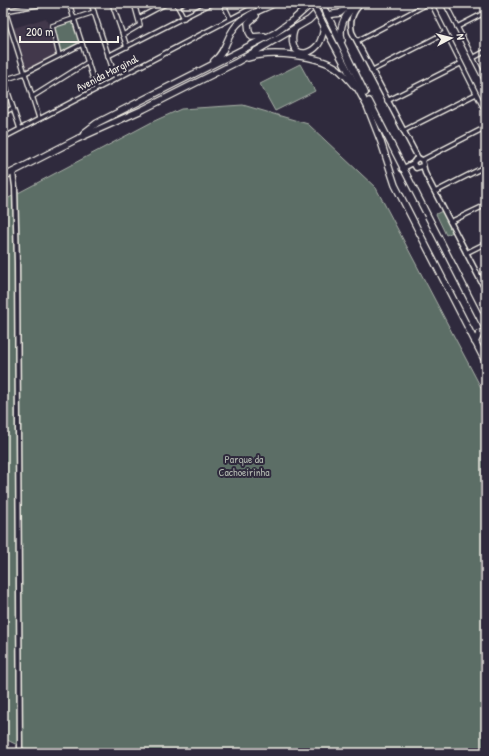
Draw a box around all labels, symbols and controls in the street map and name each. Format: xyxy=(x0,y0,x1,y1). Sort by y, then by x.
scale bar xyxy=(20,18,118,44)
north arrow xyxy=(431,18,471,58)
text: 200 m xyxy=(26,23,53,40)
text: N xyxy=(454,33,468,41)
street label: Avenida Marginal xyxy=(74,51,140,95)
park label: Parque da Cachoeirinha xyxy=(218,452,270,479)

